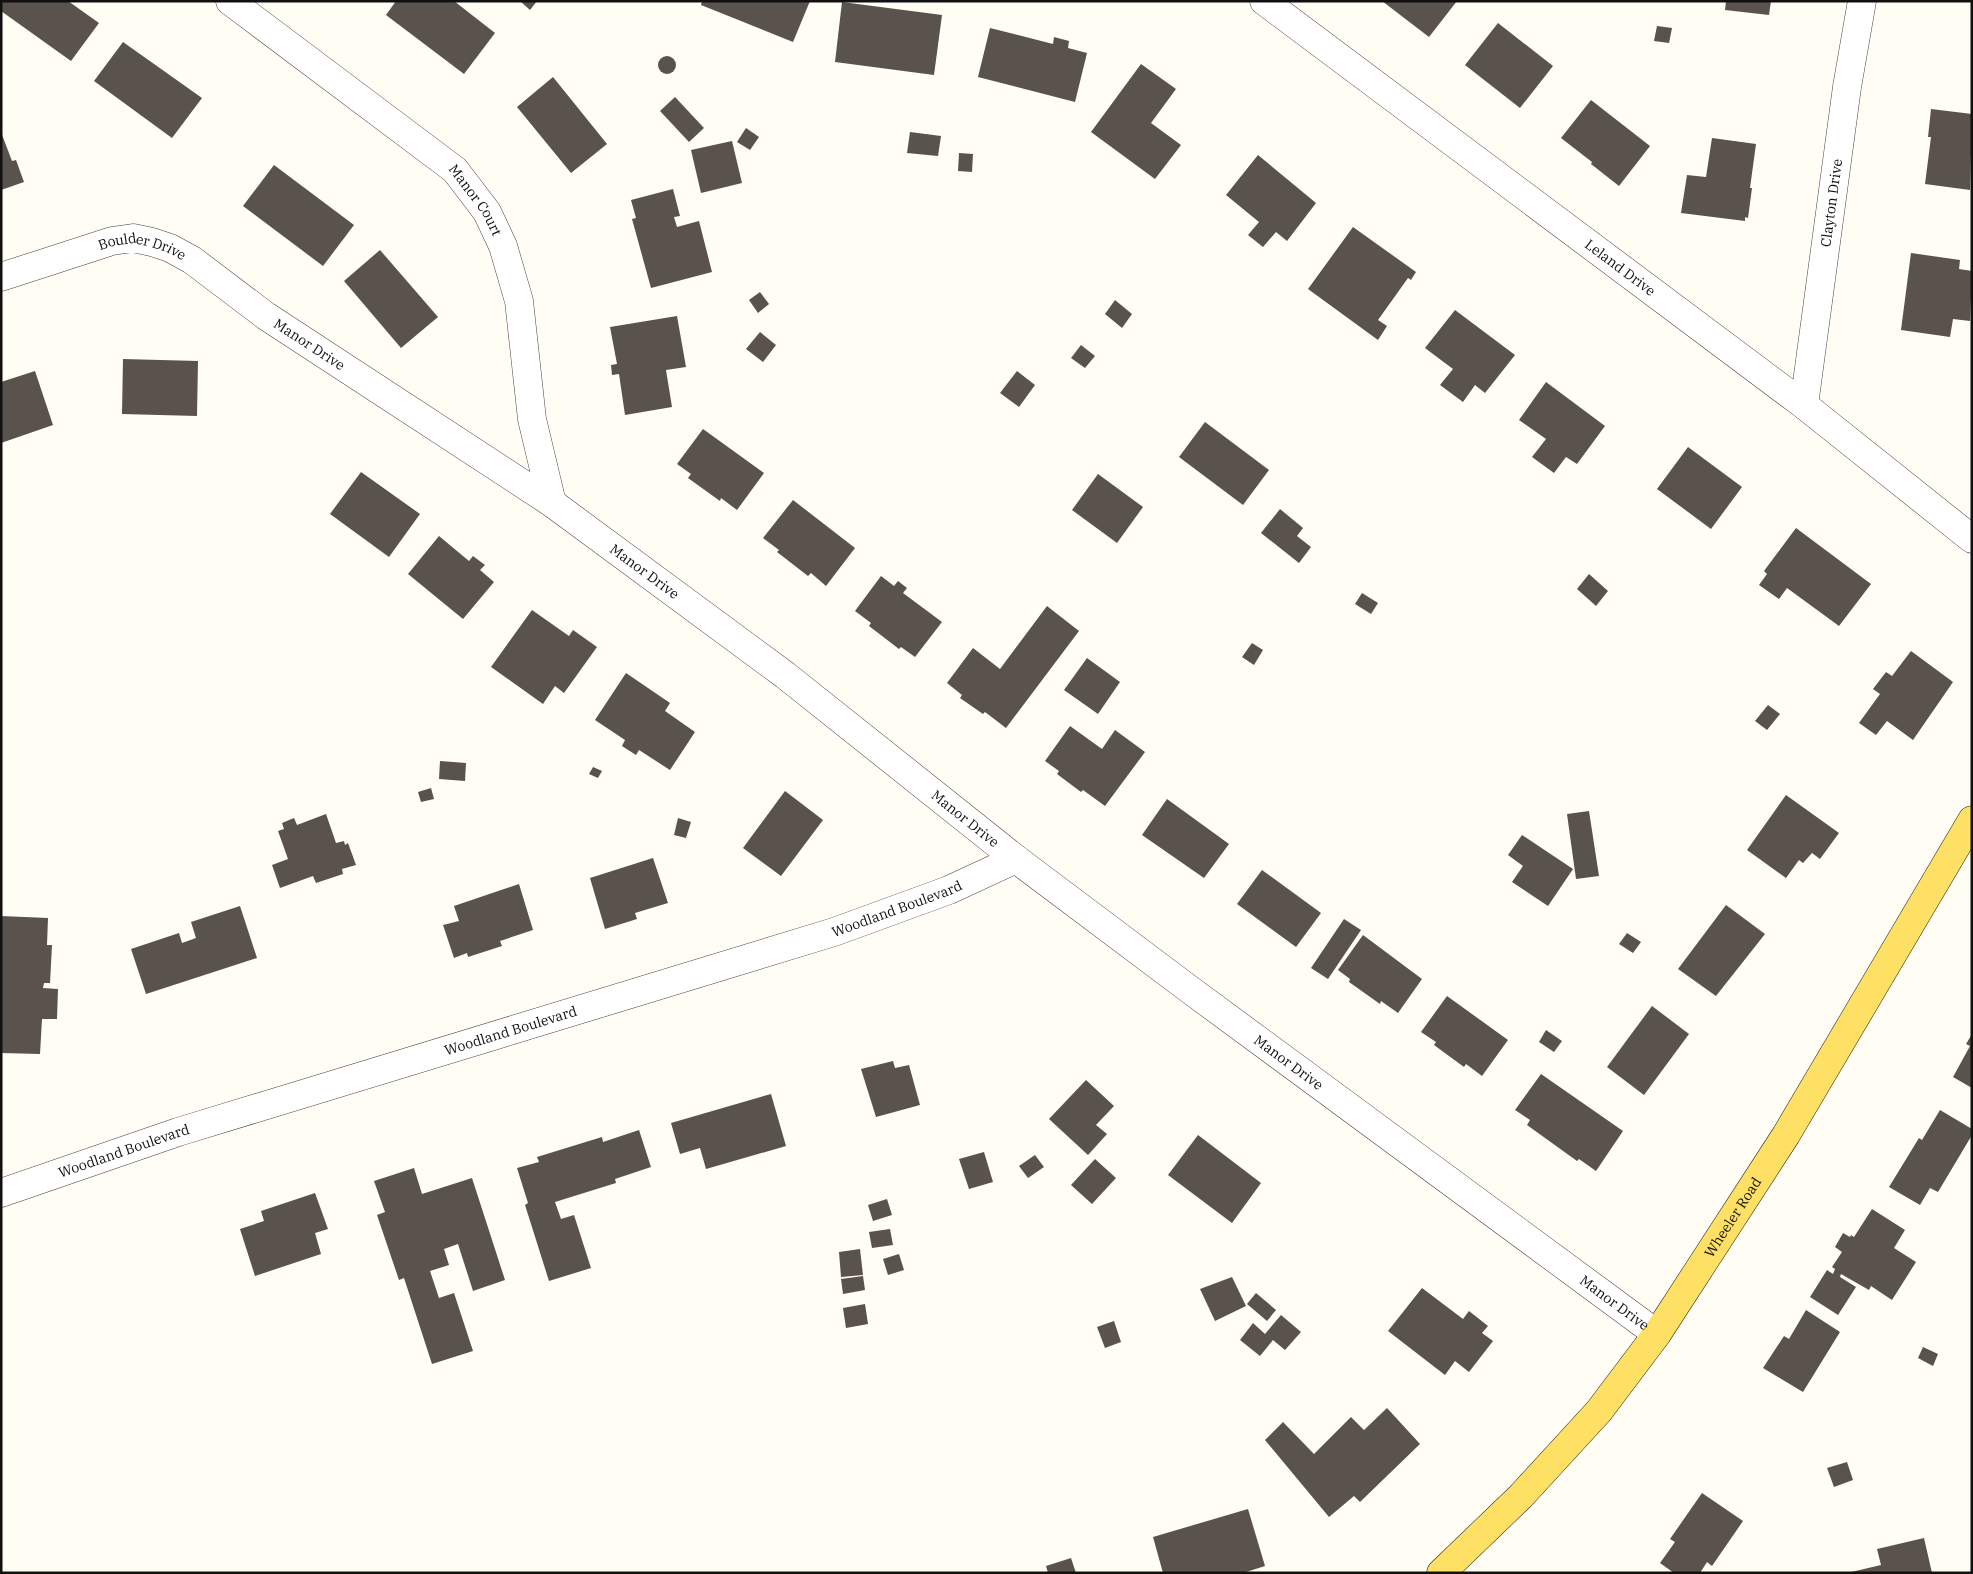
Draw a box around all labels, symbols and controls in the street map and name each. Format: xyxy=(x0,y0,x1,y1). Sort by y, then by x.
street label: Clayton Drive xyxy=(1816,158,1846,248)
street label: Manor Court xyxy=(445,161,506,239)
street label: Boulder Drive xyxy=(96,229,189,264)
street label: Leland Drive xyxy=(1581,235,1659,300)
street label: Manor Drive xyxy=(270,315,348,374)
street label: Manor Drive xyxy=(606,540,683,603)
street label: Manor Drive xyxy=(928,786,1003,851)
street label: Woodland Boulevard xyxy=(829,876,965,941)
street label: Woodland Boulevard xyxy=(442,1002,580,1059)
street label: Manor Drive xyxy=(1250,1031,1327,1094)
street label: Woodland Boulevard xyxy=(56,1120,192,1182)
street label: Wheeler Road xyxy=(1700,1173,1766,1261)
street label: Manor Drive xyxy=(1576,1271,1653,1334)

